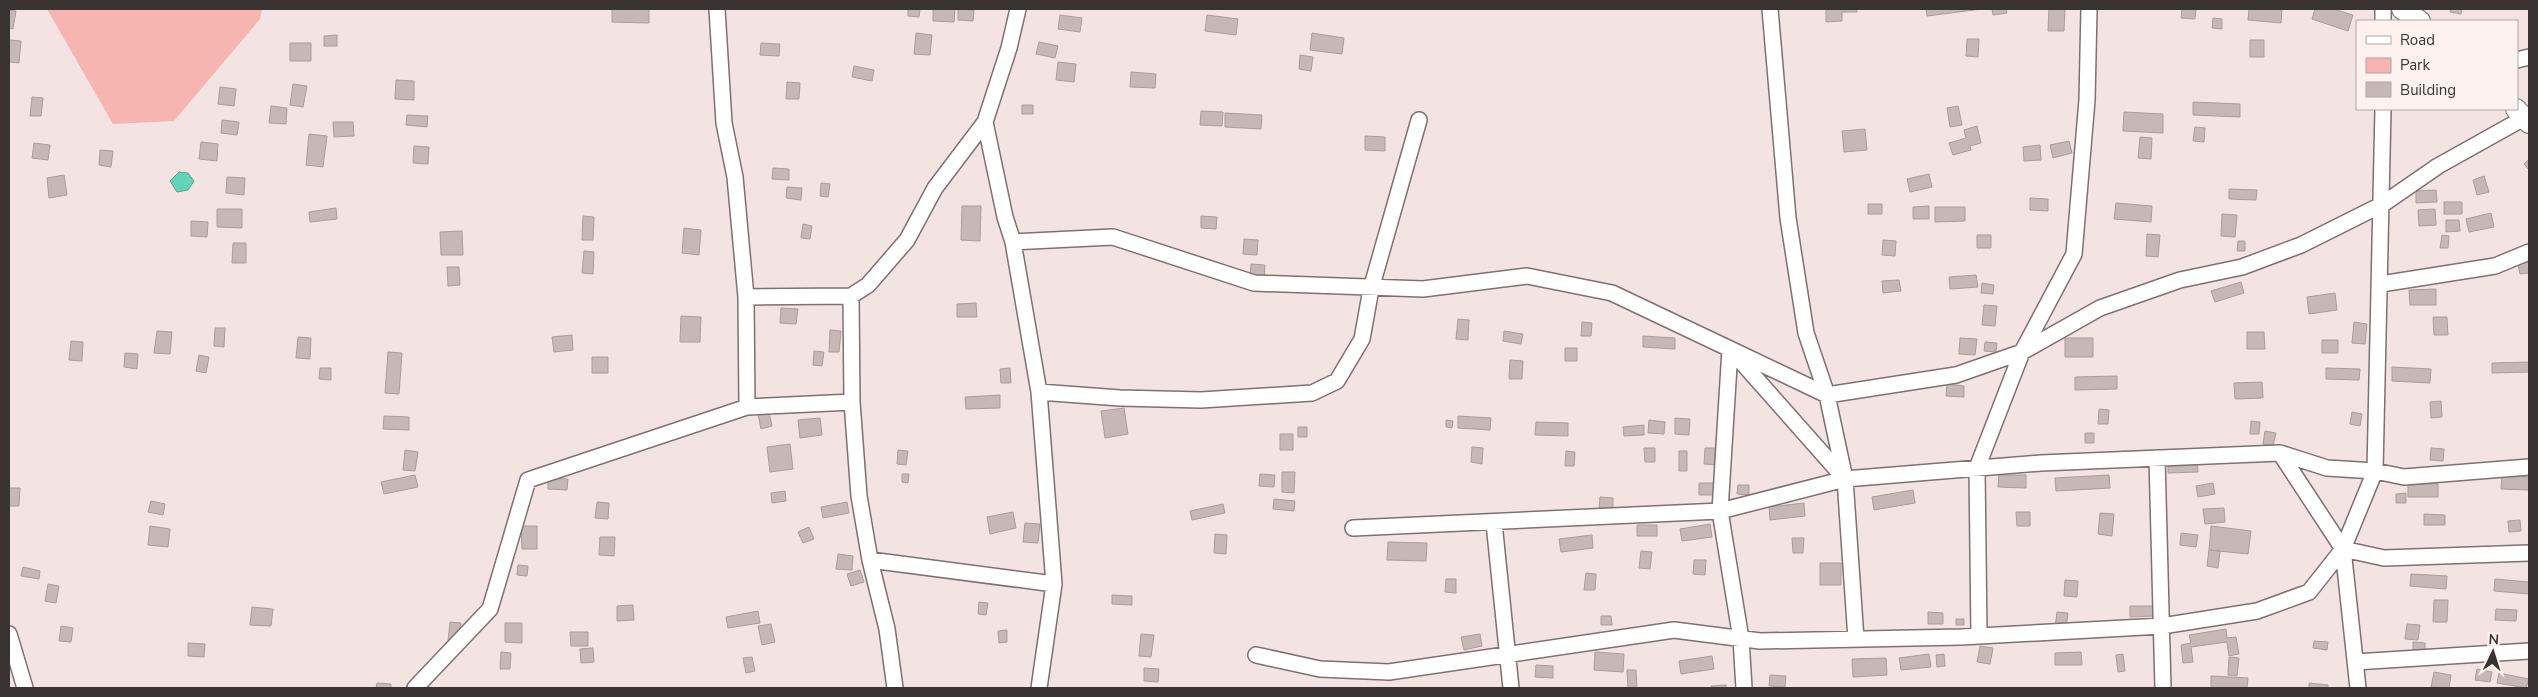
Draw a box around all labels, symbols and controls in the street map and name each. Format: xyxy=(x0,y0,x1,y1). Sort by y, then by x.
legend xyxy=(2356,20,2518,110)
text: Road xyxy=(2400,30,2435,50)
text: Park xyxy=(2400,55,2430,75)
text: Building xyxy=(2400,80,2456,100)
north arrow xyxy=(2468,627,2518,677)
text: N xyxy=(2488,630,2500,649)

